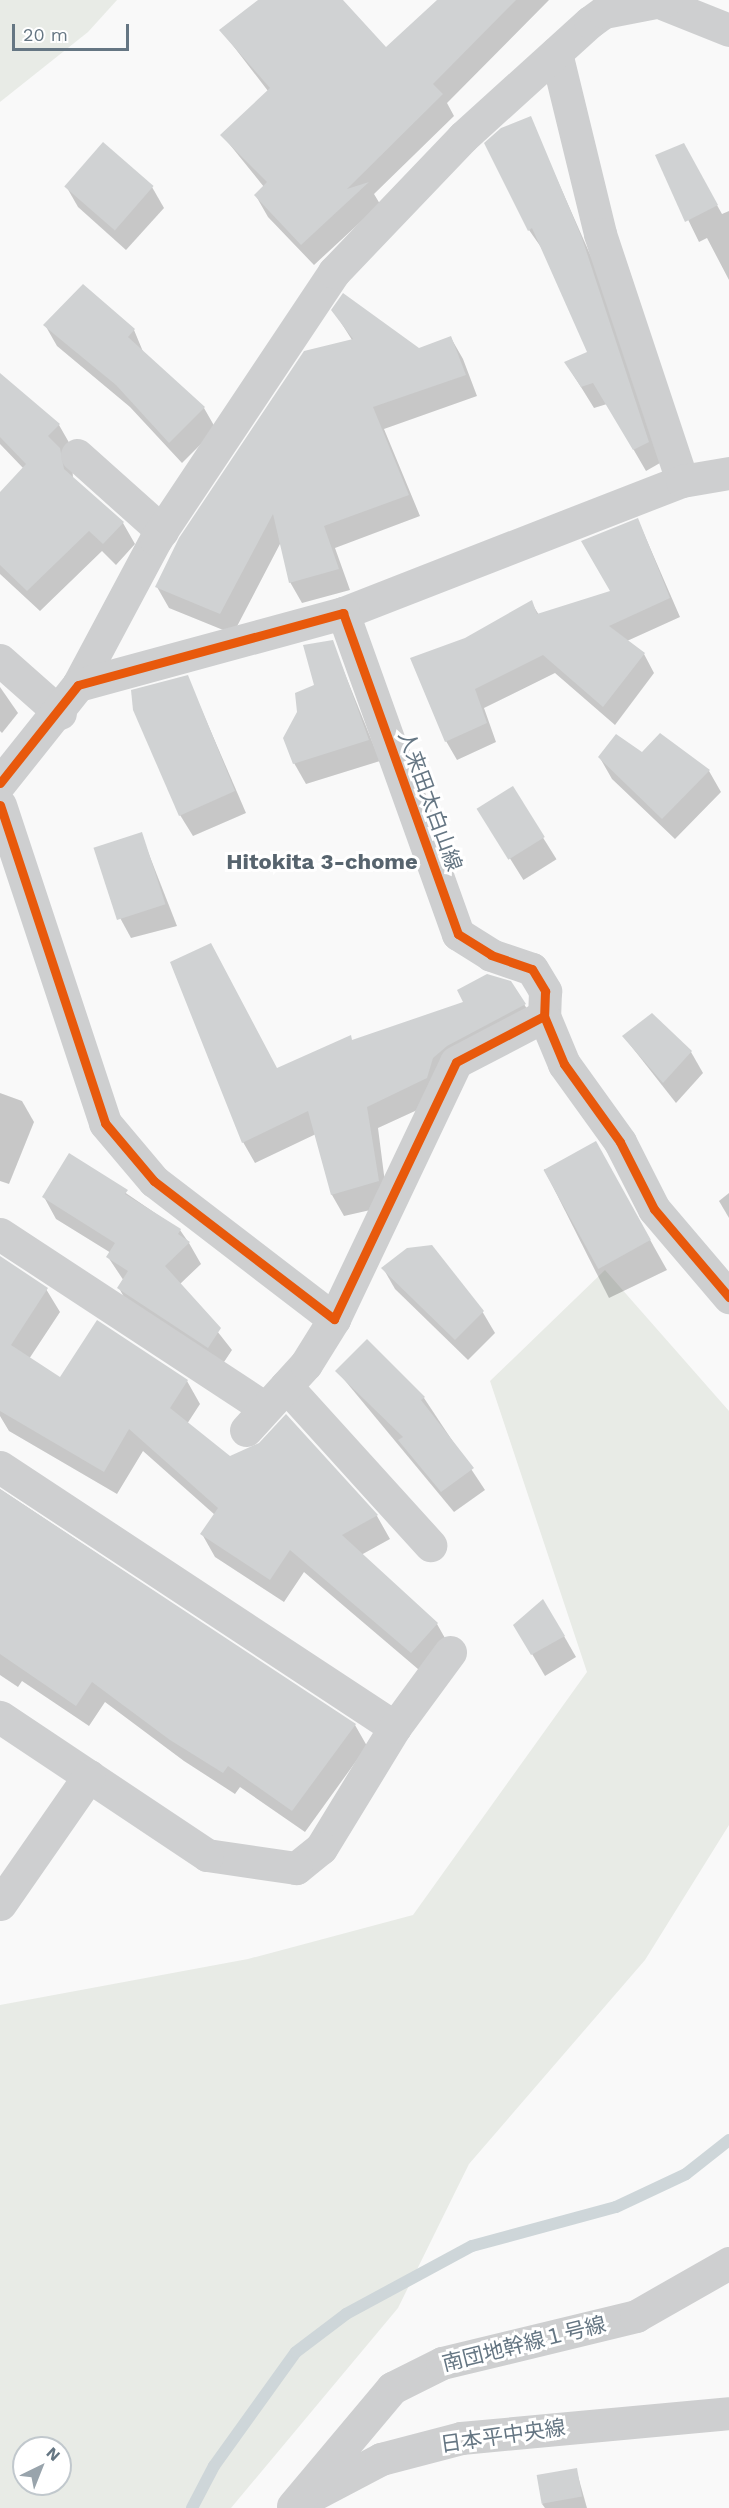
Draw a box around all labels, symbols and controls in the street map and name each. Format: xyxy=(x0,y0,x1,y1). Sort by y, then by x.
scale bar xyxy=(15,12,132,50)
text: 20 m xyxy=(23,24,68,45)
street label: 人来田太白山線 xyxy=(393,728,467,874)
district label: Hitokita 3-chome xyxy=(226,849,418,875)
street label: 南団地幹線１号線 xyxy=(439,2311,609,2377)
street label: 日本平中央線 xyxy=(439,2415,567,2457)
north arrow xyxy=(12,2436,72,2496)
text: N xyxy=(42,2443,64,2465)

